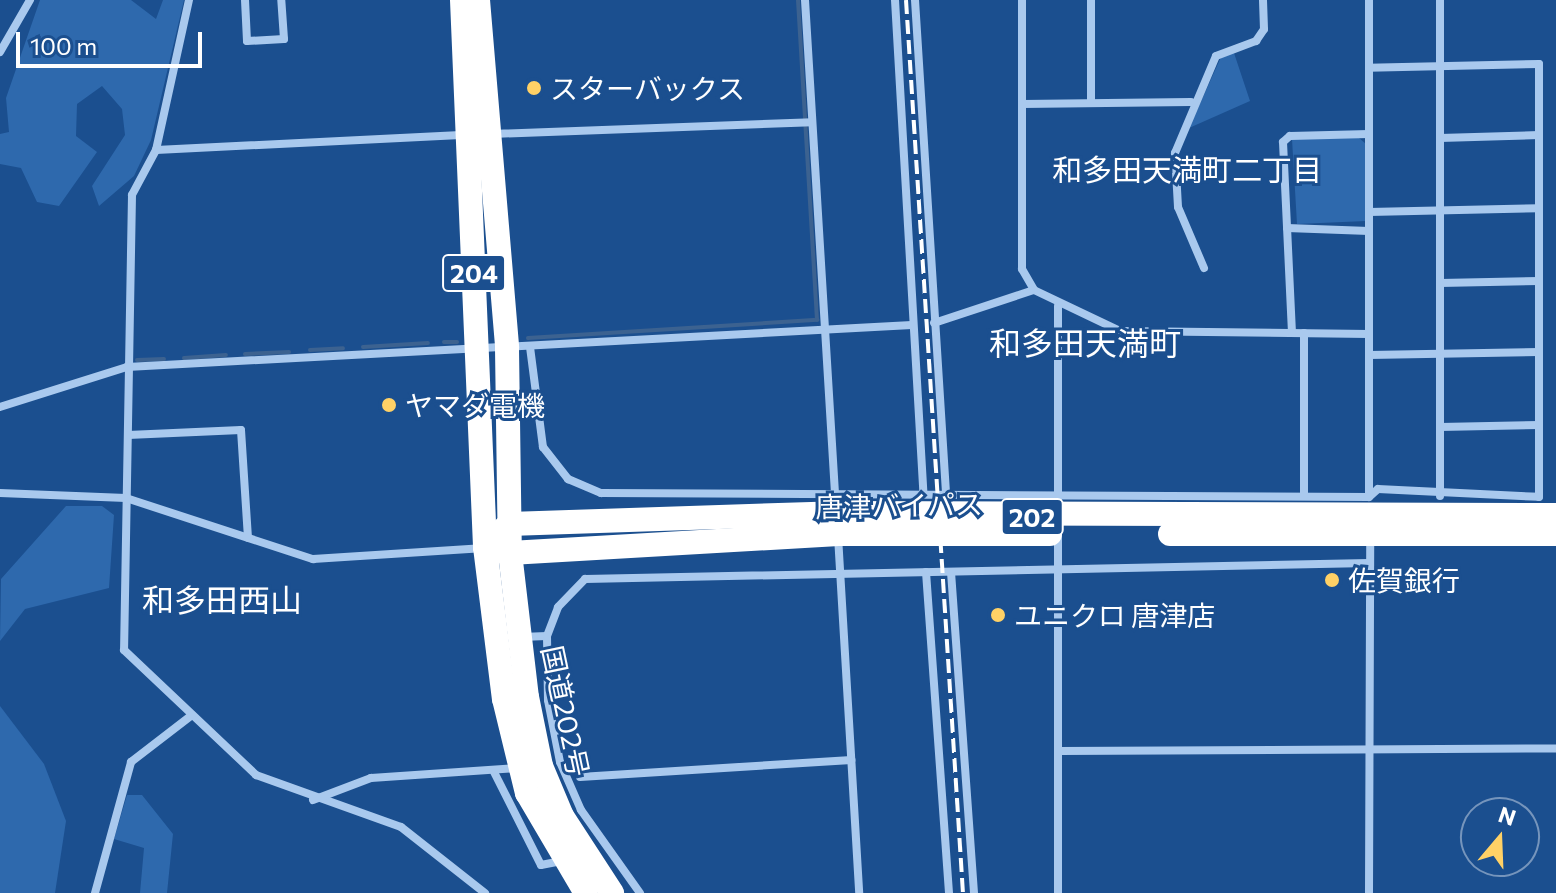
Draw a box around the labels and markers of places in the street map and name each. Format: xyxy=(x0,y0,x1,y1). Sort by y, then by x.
place label: スターバックス xyxy=(550,71,746,105)
marker: スターバックス xyxy=(525,79,543,97)
place label: ヤマダ電機 xyxy=(405,388,545,422)
marker: ヤマダ電機 xyxy=(380,396,398,414)
place label: 佐賀銀行 xyxy=(1348,563,1460,597)
marker: 佐賀銀行 xyxy=(1323,571,1341,589)
place label: ユニクロ 唐津店 xyxy=(1014,598,1215,632)
marker: ユニクロ 唐津店 xyxy=(989,606,1007,624)

